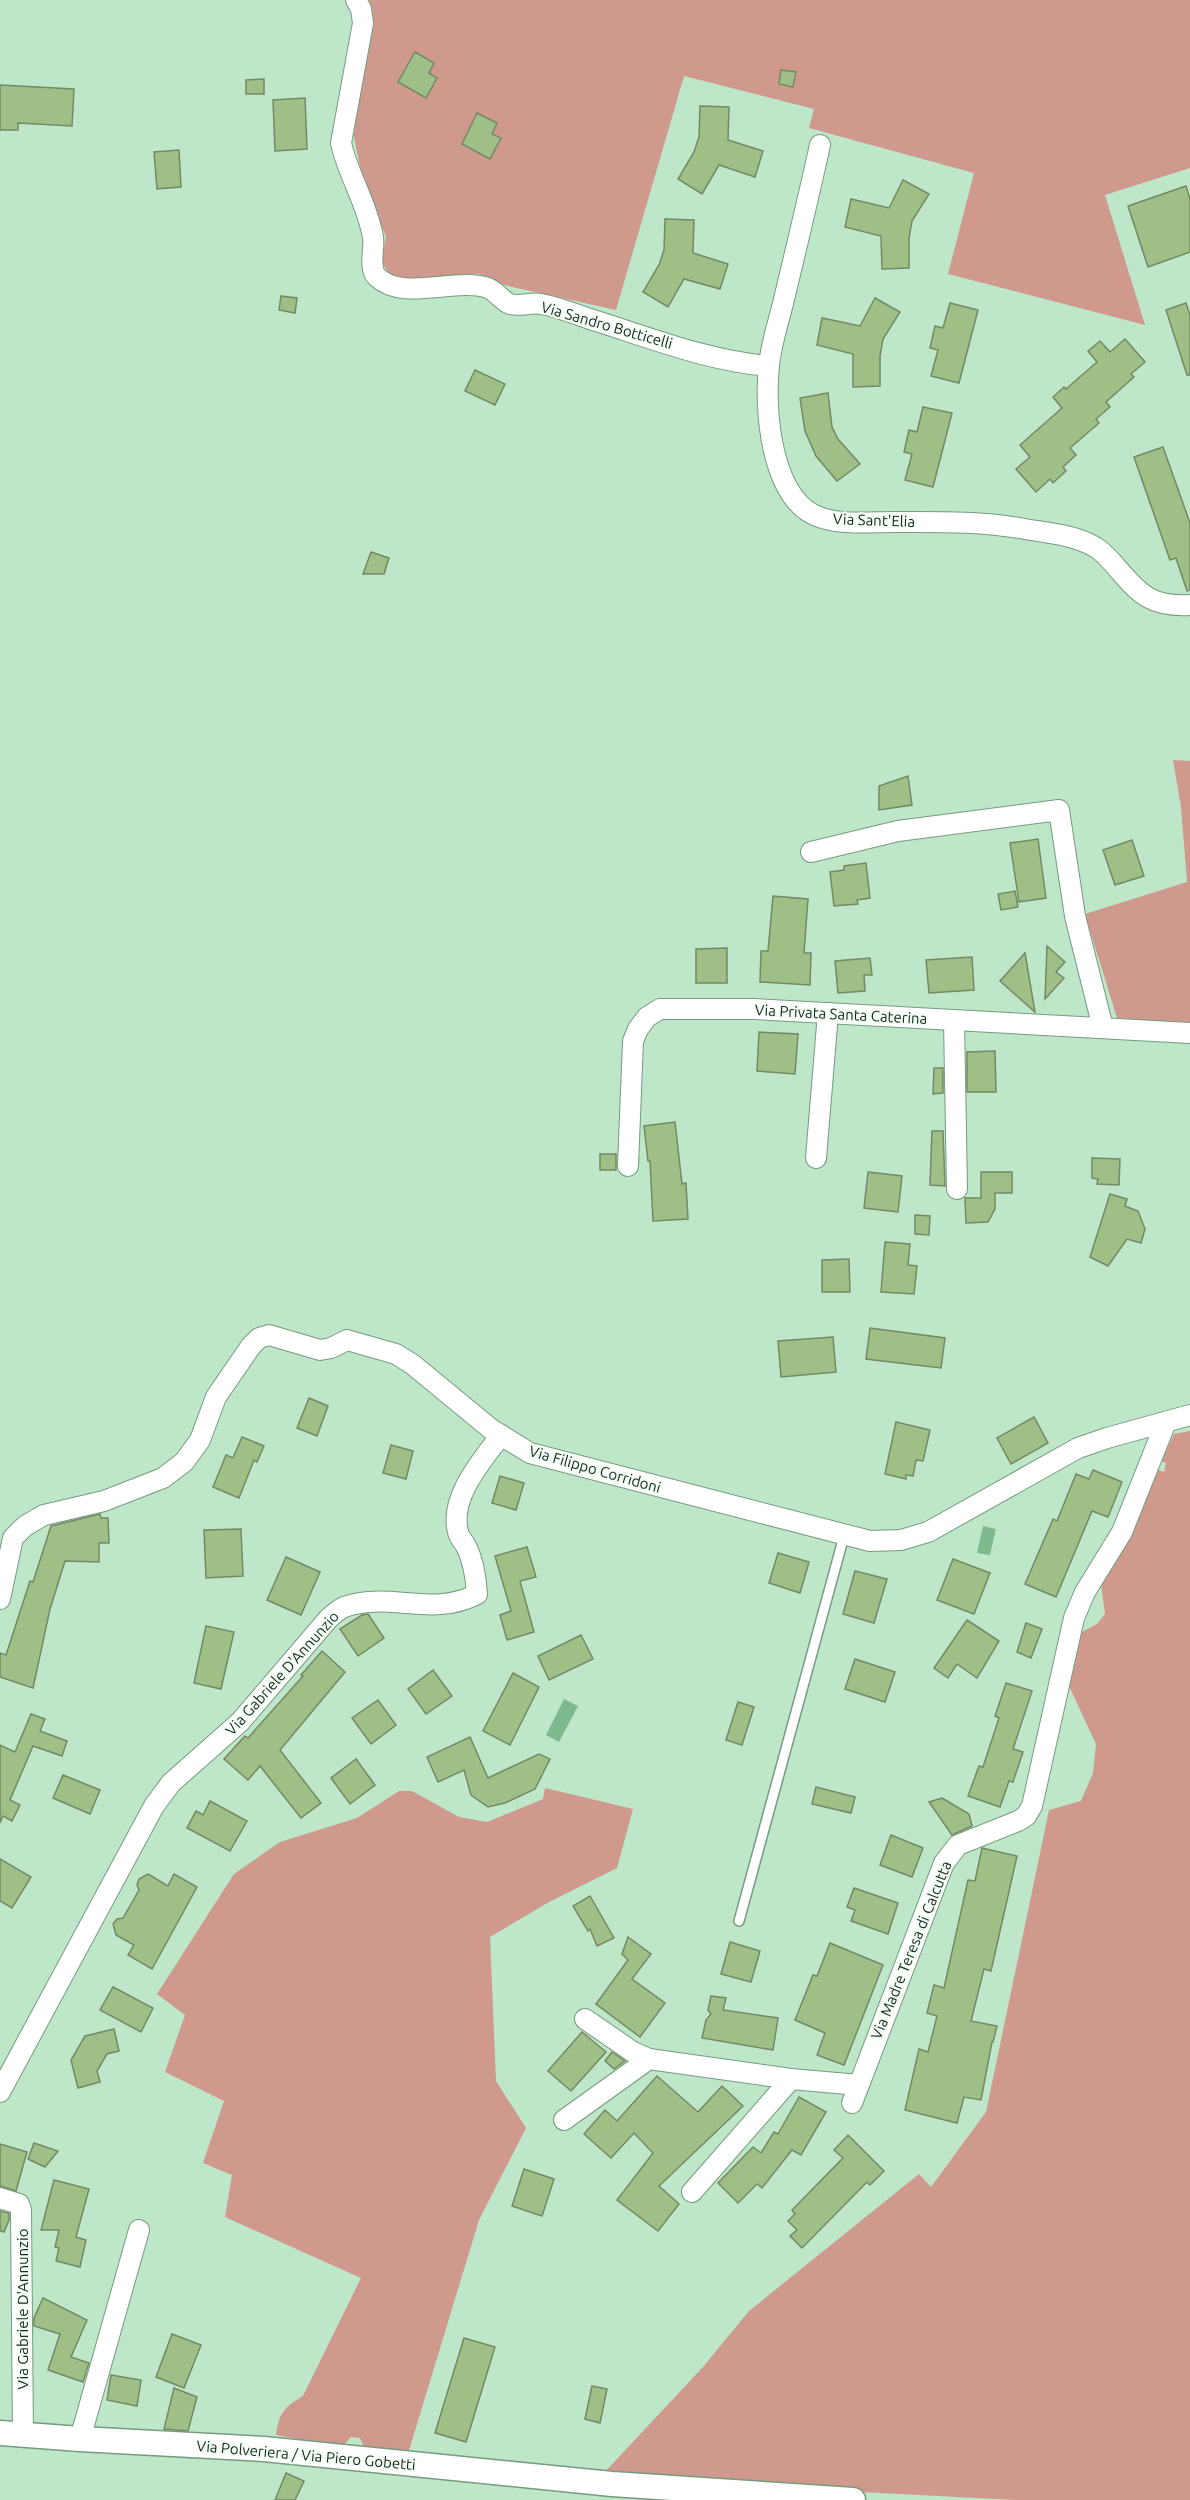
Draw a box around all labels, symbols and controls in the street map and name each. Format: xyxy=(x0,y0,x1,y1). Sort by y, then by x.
street label: Via Sandro Botticelli xyxy=(539,298,675,352)
street label: Via Sant'Elia xyxy=(833,510,915,530)
street label: Via Privata Santa Caterina xyxy=(754,1001,928,1027)
street label: Via Filippo Corridoni xyxy=(527,1442,663,1496)
street label: Via Gabriele D'Annunzio xyxy=(222,1608,342,1738)
street label: Via Madre Teresa di Calcutta xyxy=(867,1858,955,2042)
street label: Via Gabriele D'Annunzio xyxy=(14,2229,31,2389)
street label: Via Polveriera / Via Piero Gobetti xyxy=(196,2437,416,2473)

